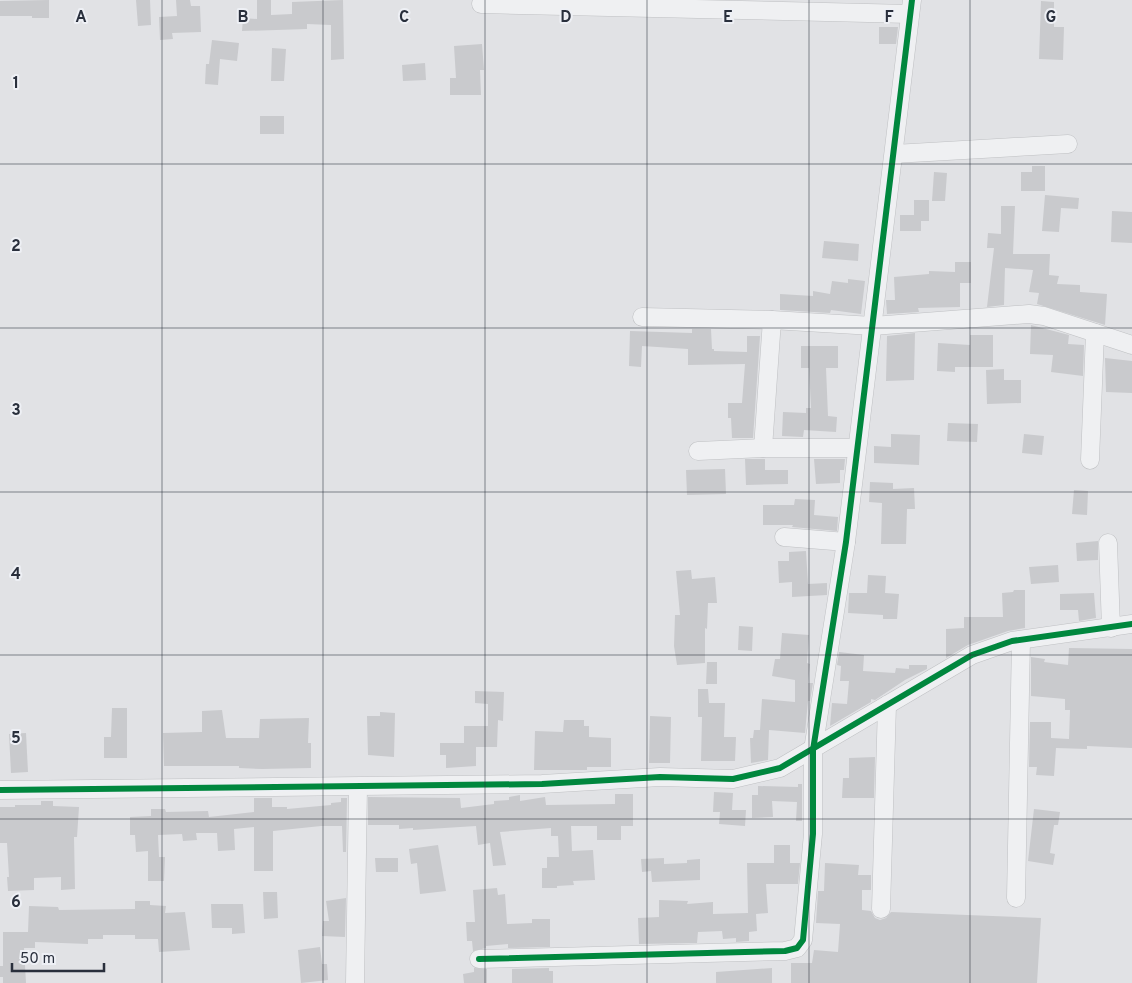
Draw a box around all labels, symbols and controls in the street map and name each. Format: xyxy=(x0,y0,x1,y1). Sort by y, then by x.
text: A xyxy=(75,8,87,28)
text: B xyxy=(237,8,249,28)
text: C xyxy=(399,8,409,28)
text: D xyxy=(560,8,572,28)
text: E xyxy=(723,8,733,28)
text: F xyxy=(884,8,894,28)
text: G xyxy=(1046,8,1056,28)
text: 1 xyxy=(13,74,19,94)
text: 2 xyxy=(11,237,21,257)
text: 3 xyxy=(11,401,21,421)
text: 4 xyxy=(11,565,21,585)
text: 5 xyxy=(11,729,21,749)
text: 6 xyxy=(11,893,21,913)
scale bar xyxy=(12,940,105,972)
text: 50 m xyxy=(20,950,55,969)

